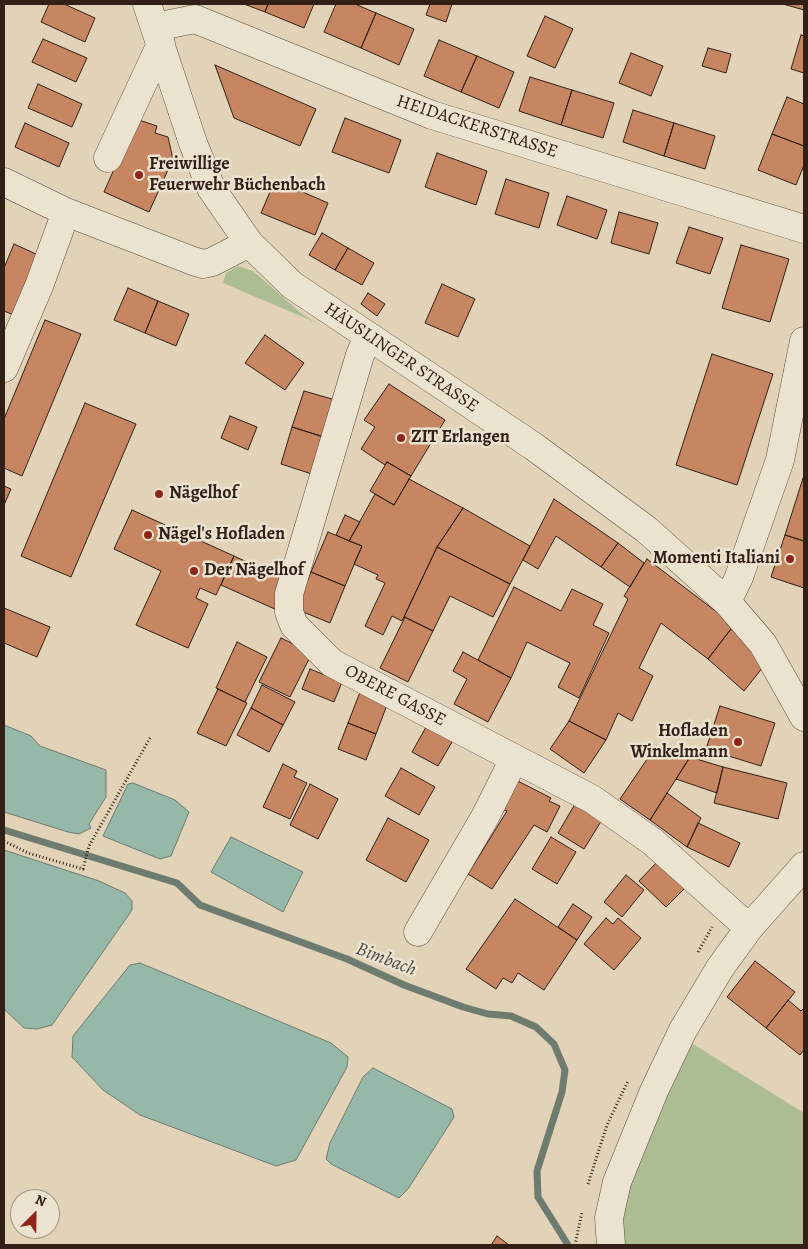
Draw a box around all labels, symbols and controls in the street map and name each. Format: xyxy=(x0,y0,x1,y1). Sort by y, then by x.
street label: HEIDACKERSTRASSE xyxy=(394,91,560,163)
place label: Freiwillige Feuerwehr Büchenbach xyxy=(149,154,326,196)
marker: Freiwillige Feuerwehr Büchenbach xyxy=(133,169,145,181)
street label: HÄUSLINGER STRASSE xyxy=(320,298,482,418)
place label: ZIT Erlangen xyxy=(411,427,510,449)
marker: ZIT Erlangen xyxy=(395,432,407,444)
place label: Nägelhof xyxy=(169,483,238,505)
marker: Nägelhof xyxy=(153,488,165,500)
place label: Nägel's Hofladen xyxy=(158,524,285,546)
marker: Nägel's Hofladen xyxy=(142,529,154,541)
place label: Momenti Italiani xyxy=(653,548,780,570)
marker: Momenti Italiani xyxy=(784,553,796,565)
place label: Der Nägelhof xyxy=(204,560,304,582)
marker: Der Nägelhof xyxy=(188,565,200,577)
street label: OBERE GASSE xyxy=(341,660,449,732)
place label: Hofladen Winkelmann xyxy=(630,721,728,764)
marker: Hofladen Winkelmann xyxy=(732,736,744,748)
water label: Bimbach xyxy=(353,938,419,982)
north arrow xyxy=(10,1189,60,1239)
text: N xyxy=(32,1190,49,1211)

